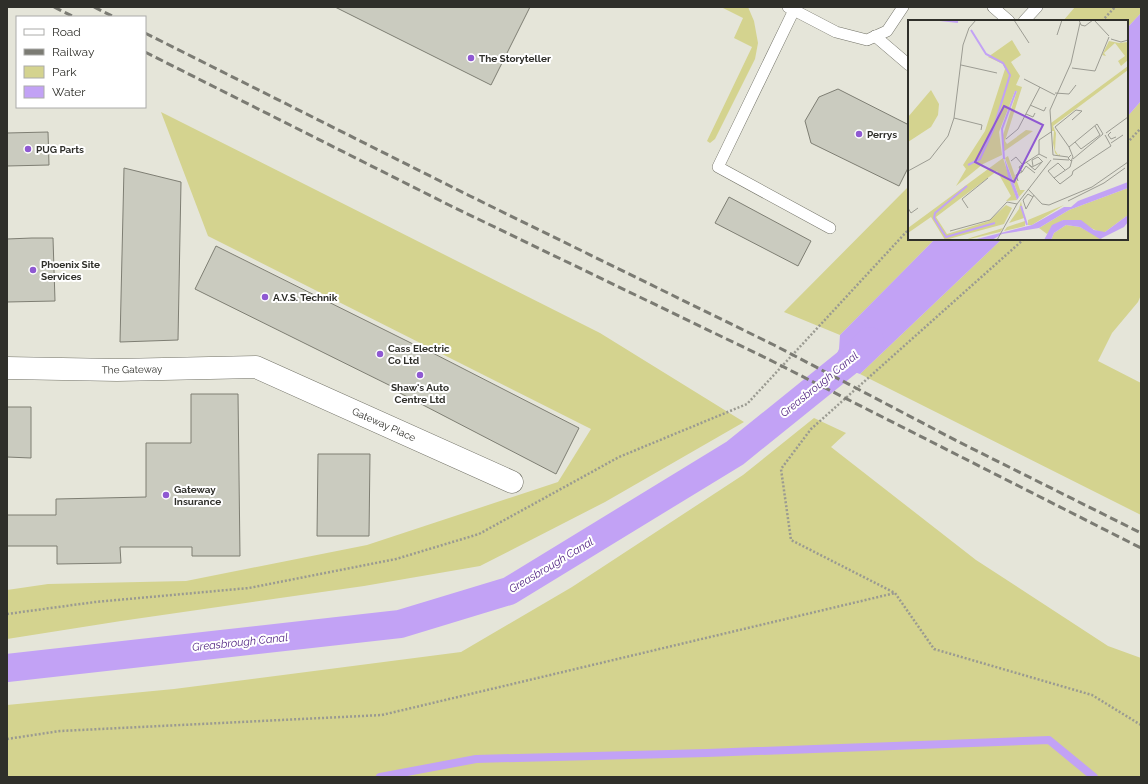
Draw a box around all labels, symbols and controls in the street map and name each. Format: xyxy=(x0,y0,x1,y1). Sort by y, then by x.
legend xyxy=(16,16,146,108)
inset map xyxy=(908,20,1128,240)
text: Road xyxy=(52,25,81,39)
text: Railway xyxy=(52,45,95,59)
marker: The Storyteller xyxy=(466,53,476,63)
place label: The Storyteller xyxy=(479,53,551,64)
text: Park xyxy=(52,65,77,79)
text: Water xyxy=(52,85,86,99)
marker: Perrys xyxy=(854,129,864,139)
place label: Perrys xyxy=(867,129,897,140)
marker: PUG Parts xyxy=(23,144,33,154)
place label: PUG Parts xyxy=(36,144,84,155)
place label: Phoenix Site Services xyxy=(41,259,100,282)
marker: Phoenix Site Services xyxy=(28,265,38,275)
marker: A.V.S. Technik xyxy=(260,292,270,302)
place label: A.V.S. Technik xyxy=(273,292,338,303)
place label: Cass Electric Co Ltd xyxy=(388,343,450,366)
marker: Cass Electric Co Ltd xyxy=(375,349,385,359)
water label: Greasbrough Canal xyxy=(778,349,861,420)
street label: The Gateway xyxy=(102,363,163,376)
marker: Shaw's Auto Centre Ltd xyxy=(415,370,425,380)
place label: Shaw's Auto Centre Ltd xyxy=(391,382,449,405)
street label: Gateway Place xyxy=(350,406,417,443)
place label: Gateway Insurance xyxy=(174,484,221,507)
marker: Gateway Insurance xyxy=(161,490,171,500)
water label: Greasbrough Canal xyxy=(507,535,596,596)
water label: Greasbrough Canal xyxy=(191,631,289,654)

